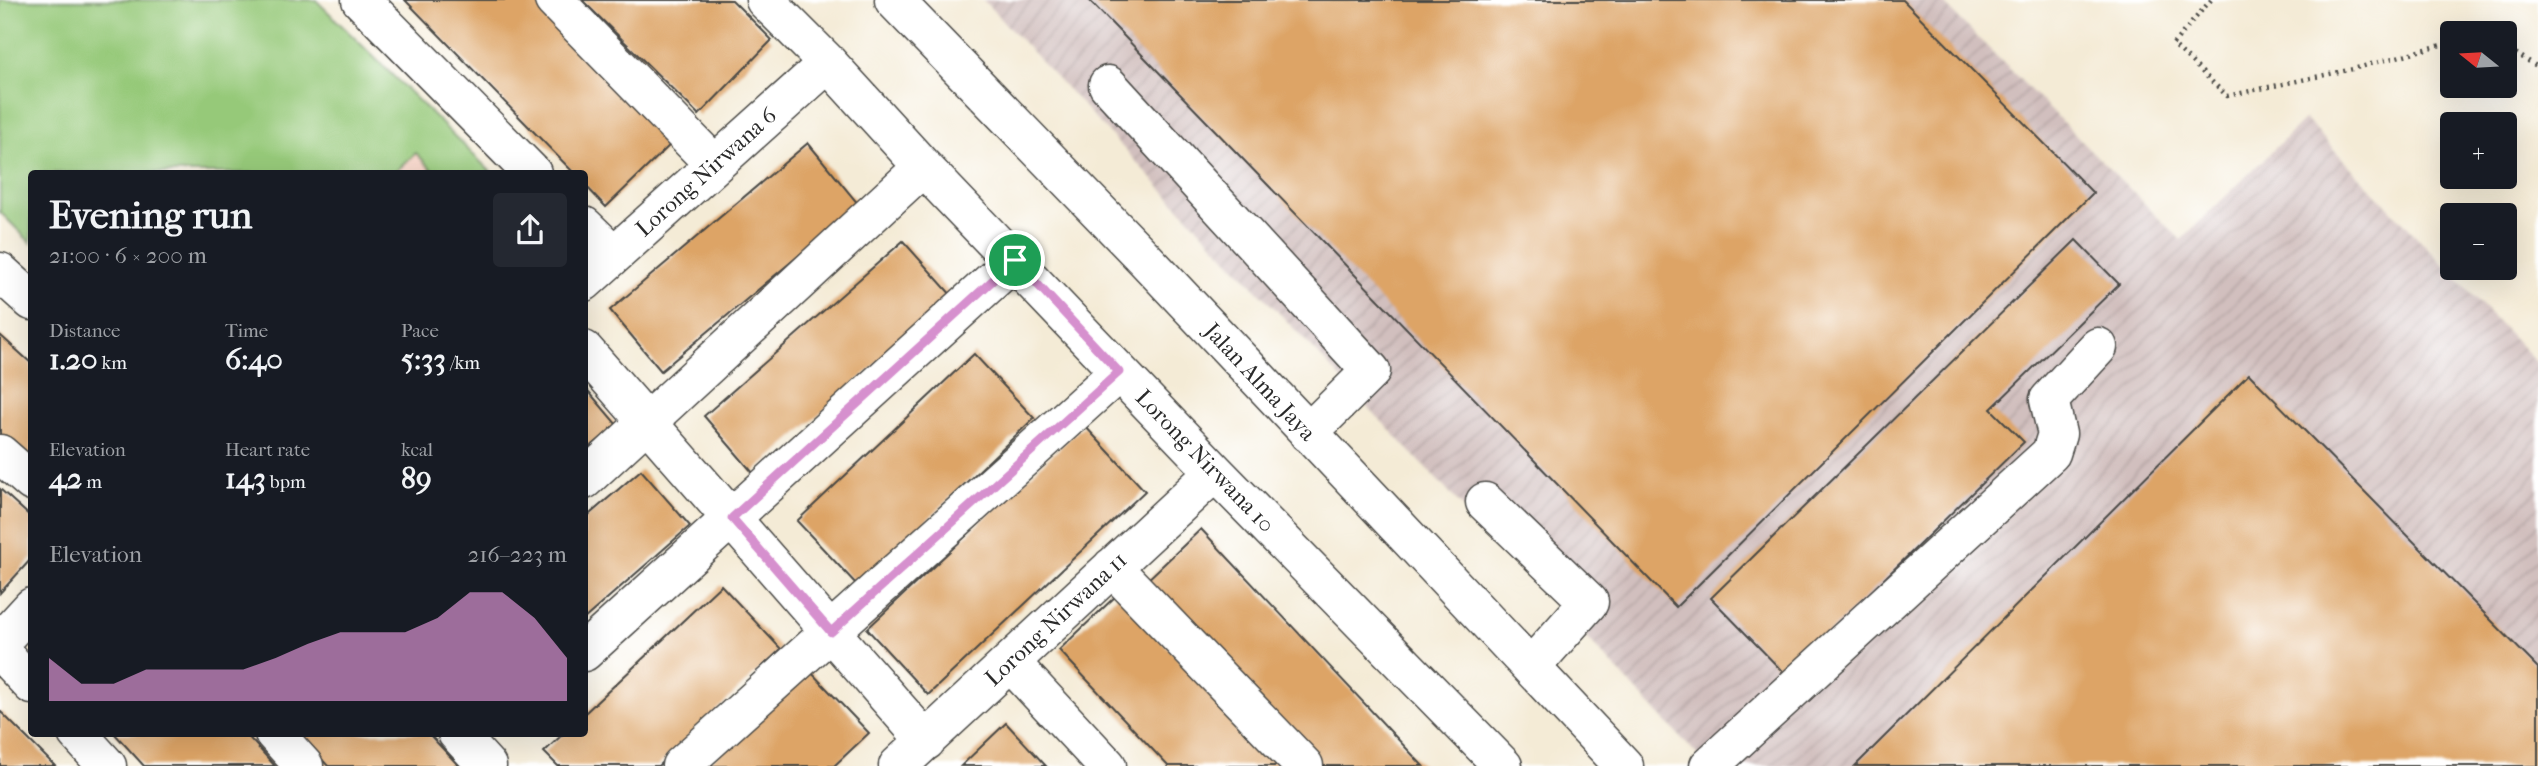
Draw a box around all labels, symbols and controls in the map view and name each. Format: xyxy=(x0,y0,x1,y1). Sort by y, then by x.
north arrow xyxy=(2440,21,2516,98)
map controls xyxy=(2440,21,2517,280)
street label: Lorong Nirwana 6 xyxy=(630,101,782,242)
button: + xyxy=(2440,112,2517,189)
text: Evening run xyxy=(49,193,252,238)
button: share xyxy=(493,193,567,267)
button: − xyxy=(2440,203,2517,280)
pin xyxy=(985,230,1045,290)
icon: arrive xyxy=(996,241,1034,279)
text: 21:00 · 6 × 200 m xyxy=(49,242,207,269)
street label: Jalan Alma Jaya xyxy=(1197,316,1322,447)
text: Distance xyxy=(49,320,120,342)
text: Time xyxy=(225,320,268,342)
text: Pace xyxy=(401,320,439,342)
text: 1.20 xyxy=(49,342,97,377)
text: 6:40 xyxy=(225,342,283,377)
text: 5:33 xyxy=(401,342,446,377)
text: km xyxy=(97,352,127,374)
text: /km xyxy=(446,352,480,374)
street label: Lorong Nirwana 10 xyxy=(1130,384,1280,538)
text: Elevation xyxy=(49,439,126,461)
text: Heart rate xyxy=(225,439,310,461)
text: kcal xyxy=(401,439,433,461)
text: 42 xyxy=(49,461,82,496)
text: 143 xyxy=(225,461,266,496)
text: 89 xyxy=(401,461,432,496)
text: m xyxy=(82,471,102,493)
text: bpm xyxy=(266,471,306,493)
text: Elevation xyxy=(49,541,142,568)
text: 216–223 m xyxy=(467,541,567,568)
street label: Lorong Nirwana 11 xyxy=(980,546,1132,692)

